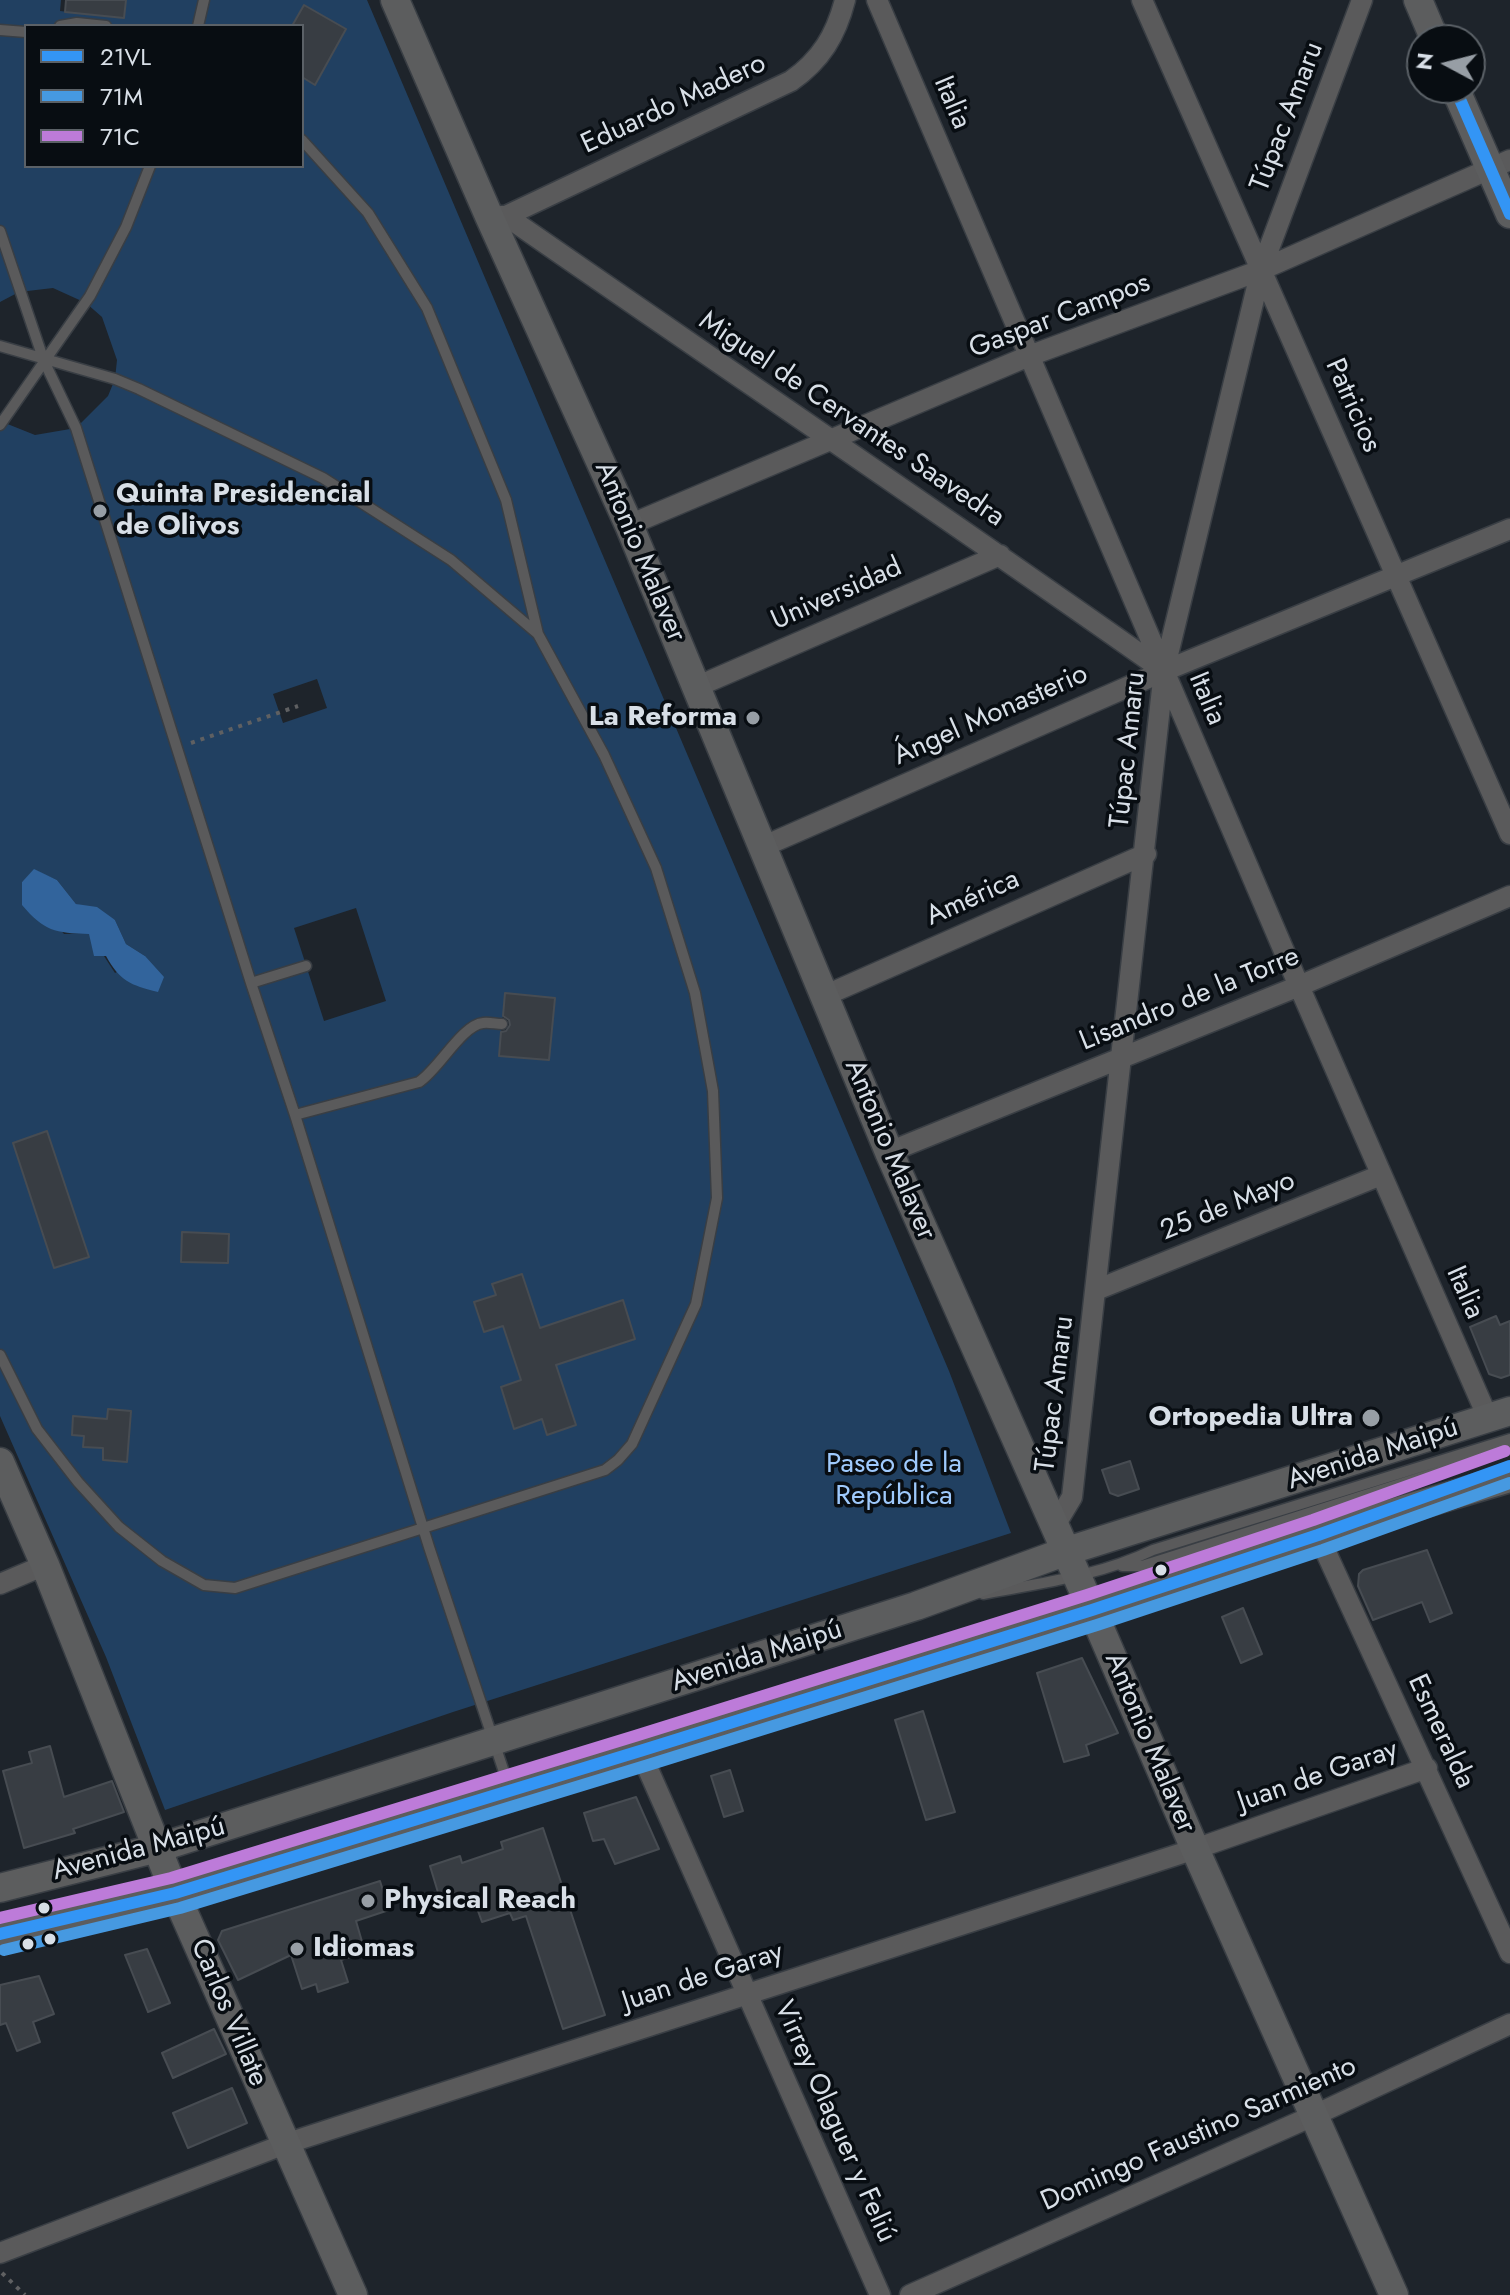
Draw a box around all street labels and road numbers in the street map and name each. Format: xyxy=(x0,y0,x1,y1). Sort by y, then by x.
street label: Túpac Amaru xyxy=(1244,38,1332,196)
street label: Eduardo Madero xyxy=(576,48,772,162)
street label: Italia xyxy=(925,71,977,135)
street label: Gaspar Campos xyxy=(965,267,1155,367)
street label: Miguel de Cervantes Saavedra xyxy=(692,305,1010,535)
street label: Patricios xyxy=(1317,354,1387,458)
street label: Antonio Malaver xyxy=(586,457,692,647)
street label: Universidad xyxy=(767,551,907,639)
street label: Ángel Monasterio xyxy=(889,658,1093,774)
street label: Italia xyxy=(1180,667,1232,731)
street label: Túpac Amaru xyxy=(1104,670,1154,830)
street label: América xyxy=(921,864,1025,934)
street label: Lisandro de la Torre xyxy=(1075,941,1305,1059)
street label: Antonio Malaver xyxy=(836,1055,942,1245)
street label: 25 de Mayo xyxy=(1156,1165,1300,1249)
street label: Italia xyxy=(1438,1261,1490,1325)
street label: Túpac Amaru xyxy=(1030,1314,1082,1474)
street label: Avenida Maipú xyxy=(1283,1412,1463,1498)
street label: Avenida Maipú xyxy=(667,1614,847,1700)
street label: Antonio Malaver xyxy=(1096,1648,1202,1838)
street label: Esmeralda xyxy=(1399,1670,1481,1794)
street label: Juan de Garay xyxy=(1233,1734,1403,1820)
street label: Avenida Maipú xyxy=(49,1811,229,1889)
street label: Carlos Villate xyxy=(182,1934,274,2092)
street label: Juan de Garay xyxy=(618,1936,788,2020)
street label: Virrey Olaguer y Feliú xyxy=(766,1996,902,2248)
street label: Domingo Faustino Sarmiento xyxy=(1036,2050,1362,2220)

